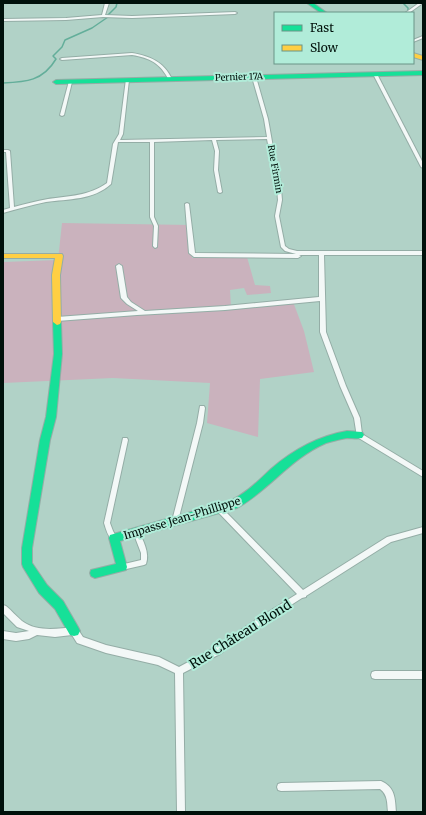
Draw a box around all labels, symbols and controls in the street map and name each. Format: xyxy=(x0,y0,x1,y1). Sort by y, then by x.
legend xyxy=(274,12,414,64)
text: Fast xyxy=(310,20,334,35)
text: Slow xyxy=(310,40,339,55)
street label: Pernier 17A xyxy=(215,70,264,83)
street label: Rue Firmin xyxy=(266,144,285,194)
street label: Impasse Jean-Phillippe xyxy=(122,493,242,542)
street label: Rue Château Blond xyxy=(186,596,295,673)

